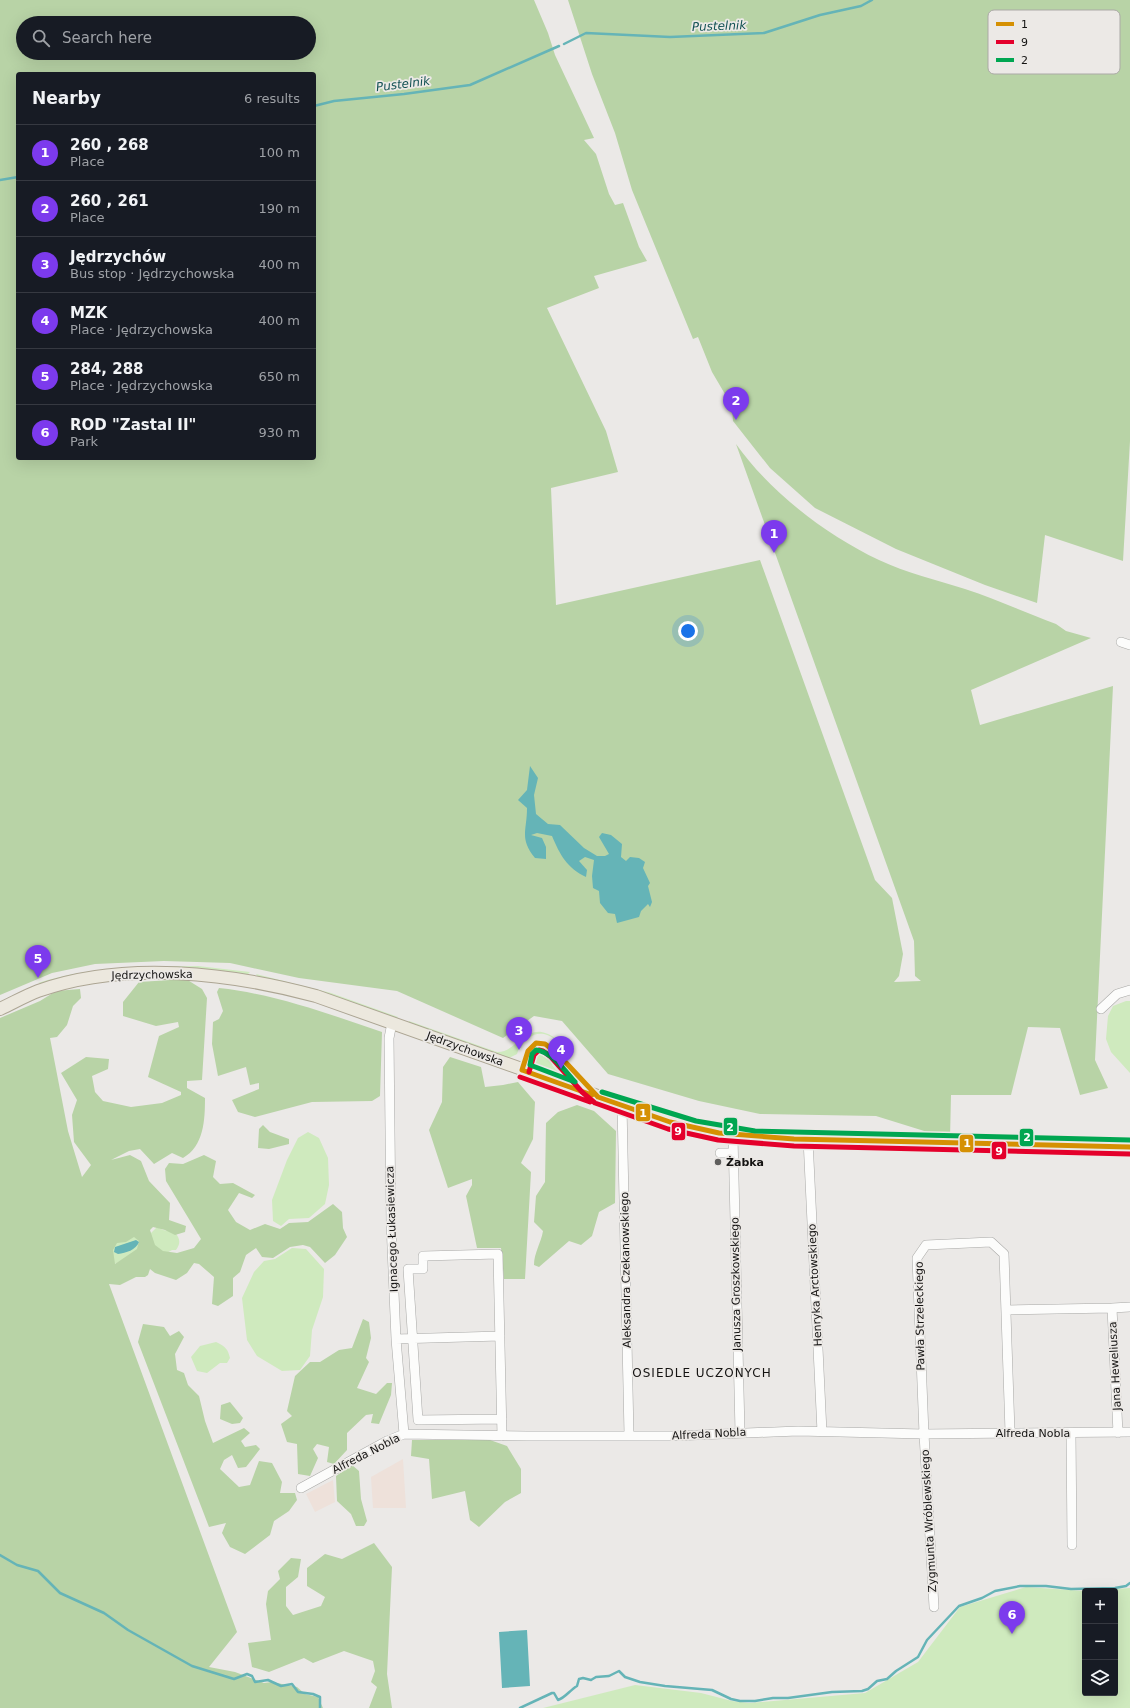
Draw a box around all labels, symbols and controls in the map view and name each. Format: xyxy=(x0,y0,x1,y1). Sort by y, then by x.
legend xyxy=(988,10,1120,74)
search box xyxy=(16,16,316,60)
water label: Pustelnik xyxy=(692,18,747,34)
text: 1 xyxy=(1021,18,1028,31)
icon: search xyxy=(30,27,52,49)
text: Search here xyxy=(62,29,152,47)
text: 9 xyxy=(1021,36,1028,49)
text: 2 xyxy=(1021,54,1028,67)
water label: Pustelnik xyxy=(375,74,432,94)
text: Nearby xyxy=(32,88,101,108)
text: 6 results xyxy=(244,91,300,106)
text: 260 , 268 xyxy=(70,136,149,154)
text: 1 xyxy=(40,145,50,160)
text: 100 m xyxy=(258,145,300,160)
text: Place xyxy=(70,154,105,169)
text: 260 , 261 xyxy=(70,192,149,210)
text: 2 xyxy=(40,201,50,216)
text: 190 m xyxy=(258,201,300,216)
text: Place xyxy=(70,210,105,225)
text: Jędrzychów xyxy=(70,248,166,266)
text: 3 xyxy=(40,257,50,272)
text: 400 m xyxy=(258,257,300,272)
text: Bus stop · Jędrzychowska xyxy=(70,266,235,281)
text: MZK xyxy=(70,304,107,322)
text: 4 xyxy=(40,313,50,328)
text: 400 m xyxy=(258,313,300,328)
text: Place · Jędrzychowska xyxy=(70,322,213,337)
text: 284, 288 xyxy=(70,360,144,378)
text: 5 xyxy=(40,369,50,384)
text: 650 m xyxy=(258,369,300,384)
text: Place · Jędrzychowska xyxy=(70,378,213,393)
pin: 2 xyxy=(723,387,749,420)
text: ROD "Zastal II" xyxy=(70,416,196,434)
text: 6 xyxy=(40,425,50,440)
text: 930 m xyxy=(258,425,300,440)
text: Park xyxy=(70,434,98,449)
pin: 1 xyxy=(761,520,787,553)
your location xyxy=(678,621,698,641)
pin: 5 xyxy=(25,945,51,978)
street label: Jędrzychowska xyxy=(110,968,193,982)
pin: 3 xyxy=(506,1017,532,1050)
street label: Jędrzychowska xyxy=(424,1029,505,1069)
pin: 4 xyxy=(548,1036,574,1069)
line badge: 1 xyxy=(635,1103,651,1122)
text: 1 xyxy=(639,1107,647,1120)
line badge: 2 xyxy=(723,1117,738,1136)
text: 2 xyxy=(726,1121,734,1134)
line badge: 9 xyxy=(671,1122,686,1141)
text: 9 xyxy=(674,1125,682,1138)
line badge: 2 xyxy=(1019,1128,1034,1147)
text: 2 xyxy=(1023,1131,1031,1144)
line badge: 1 xyxy=(959,1134,974,1153)
text: 1 xyxy=(963,1137,971,1150)
line badge: 9 xyxy=(991,1141,1007,1160)
text: 9 xyxy=(995,1145,1003,1158)
place label: Żabka xyxy=(726,1155,764,1169)
marker: Żabka xyxy=(713,1157,723,1167)
street label: Ignacego Łukasiewicza xyxy=(383,1166,401,1292)
street label: Aleksandra Czekanowskiego xyxy=(618,1191,634,1348)
street label: Janusza Groszkowskiego xyxy=(728,1217,744,1352)
street label: Henryka Arctowskiego xyxy=(805,1223,825,1347)
street label: Pawła Strzeleckiego xyxy=(913,1261,927,1371)
street label: Jana Heweliusza xyxy=(1106,1321,1124,1412)
district label: OSIEDLE UCZONYCH xyxy=(632,1366,772,1380)
street label: Alfreda Nobla xyxy=(671,1426,747,1442)
street label: Alfreda Nobla xyxy=(996,1427,1070,1440)
street label: Alfreda Nobla xyxy=(330,1431,402,1477)
street label: Zygmunta Wróblewskiego xyxy=(919,1449,939,1593)
map controls xyxy=(1082,1588,1118,1696)
button: + xyxy=(1082,1588,1118,1624)
pin: 6 xyxy=(999,1601,1025,1634)
button: − xyxy=(1082,1624,1118,1660)
button: layers xyxy=(1082,1660,1118,1696)

